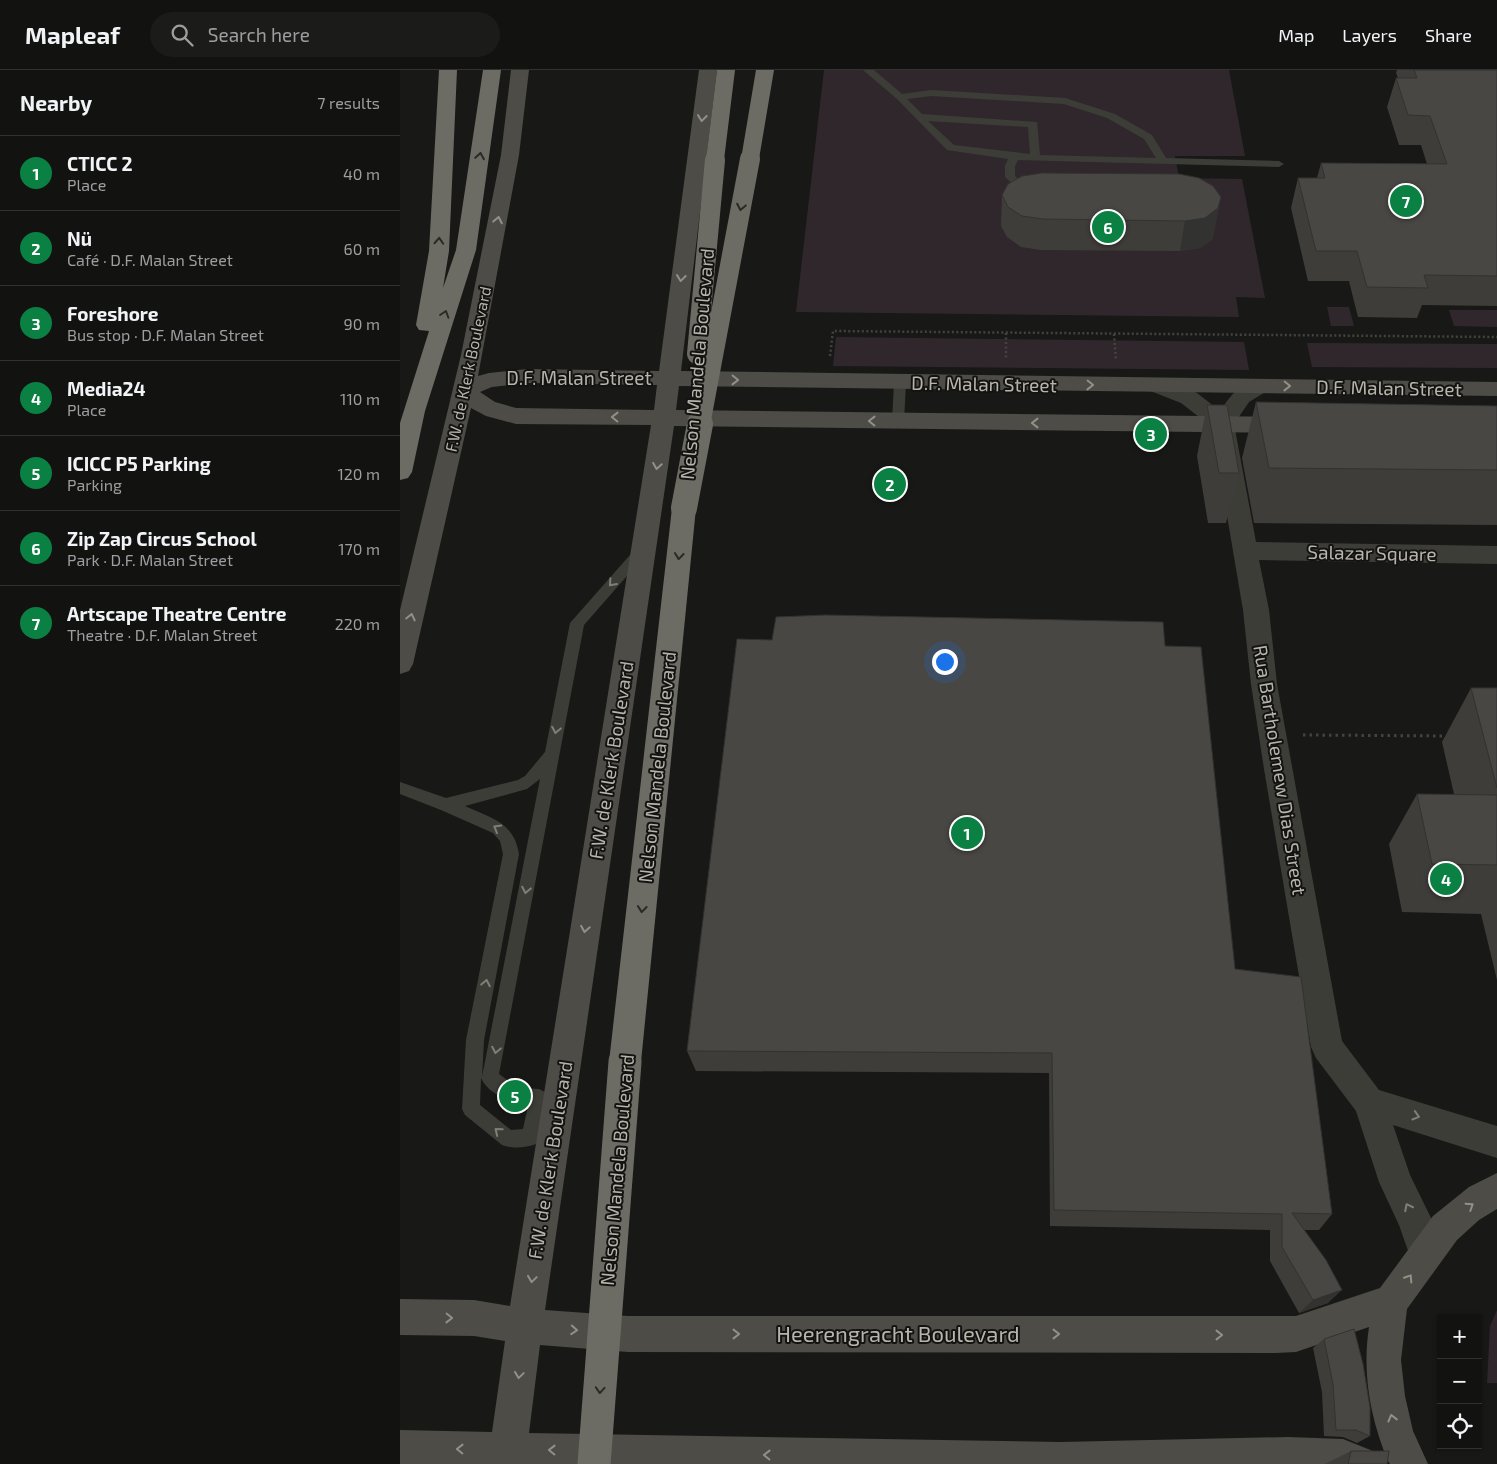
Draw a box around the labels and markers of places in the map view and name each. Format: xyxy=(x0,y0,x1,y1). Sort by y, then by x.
pin: 7 xyxy=(1390,182,1422,220)
pin: 6 xyxy=(1092,208,1124,246)
pin: 3 xyxy=(1135,415,1167,453)
pin: 2 xyxy=(874,465,906,503)
pin: 1 xyxy=(951,814,983,852)
pin: 4 xyxy=(1430,860,1462,898)
pin: 5 xyxy=(499,1077,531,1115)

